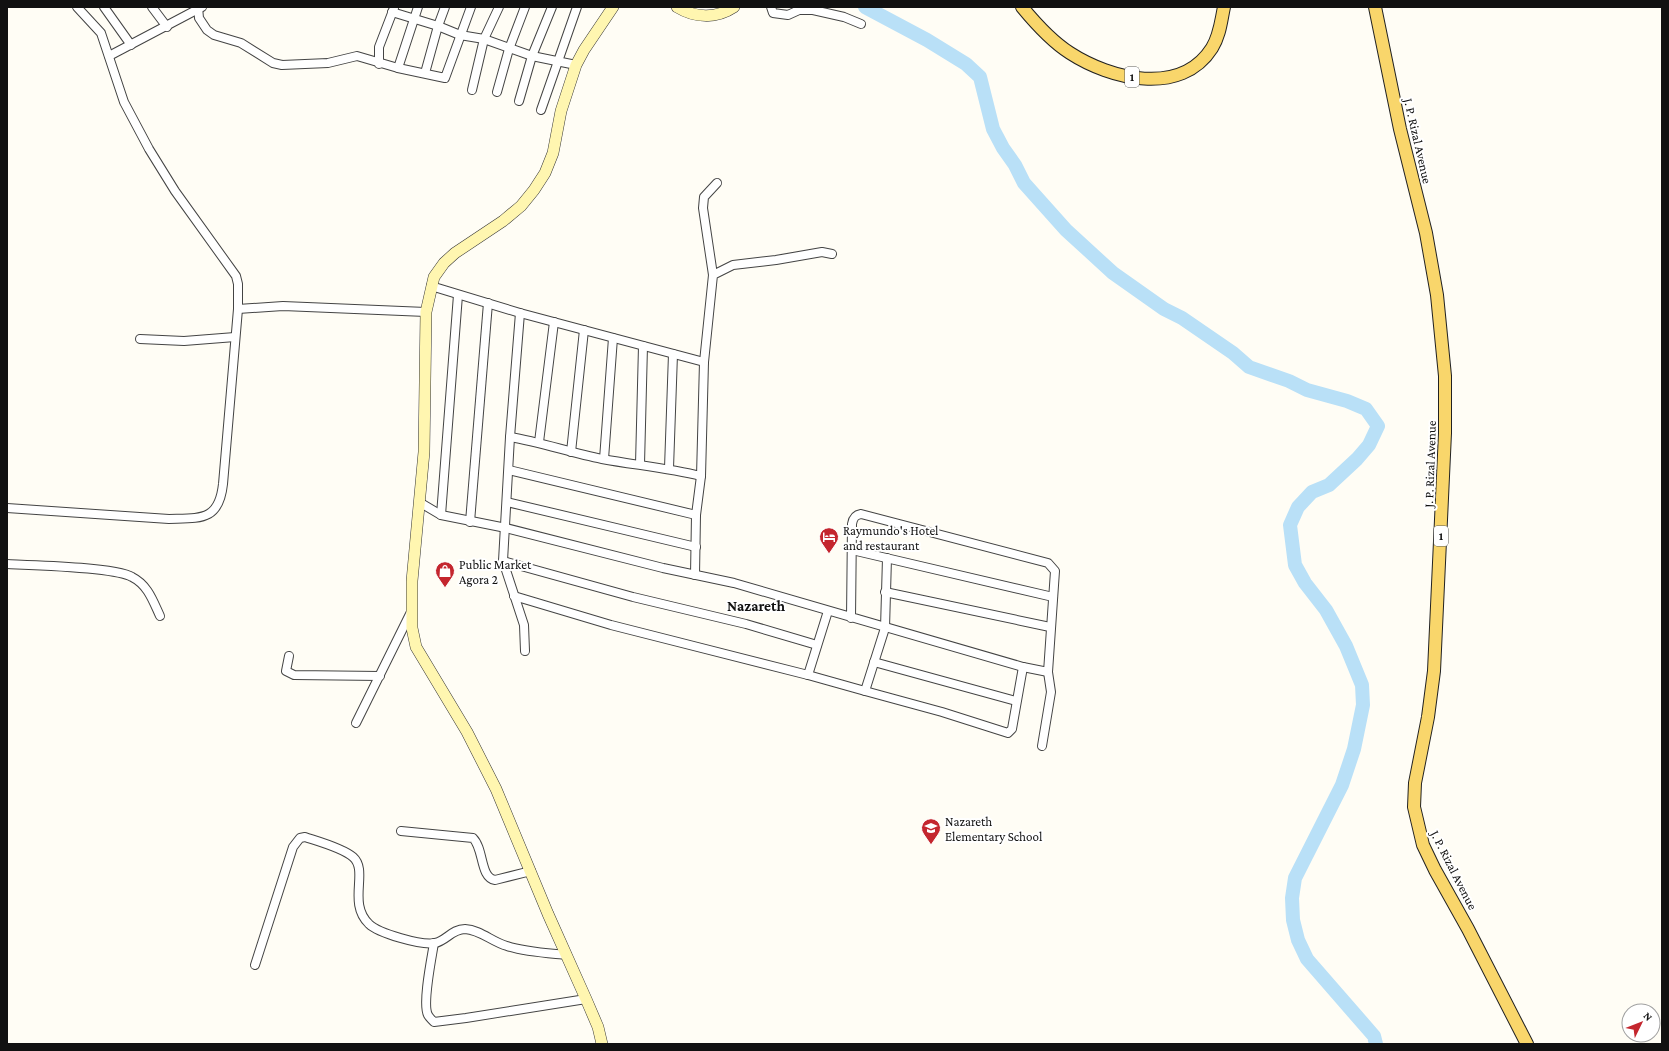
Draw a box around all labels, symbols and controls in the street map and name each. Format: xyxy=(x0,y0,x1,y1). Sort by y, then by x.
road number: 1 xyxy=(1125,67,1139,87)
street label: J. P. Rizal Avenue xyxy=(1401,96,1435,185)
street label: J. P. Rizal Avenue xyxy=(1421,420,1439,509)
place label: Raymundo's Hotel and restaurant xyxy=(843,523,939,553)
hotel icon: Raymundo's Hotel and restaurant xyxy=(818,526,840,554)
road number: 1 xyxy=(1434,526,1448,546)
place label: Public Market Agora 2 xyxy=(459,557,532,587)
shop icon: Public Market Agora 2 xyxy=(434,560,456,588)
district label: Nazareth xyxy=(727,598,785,614)
place label: Nazareth Elementary School xyxy=(945,814,1043,844)
school or university icon: Nazareth Elementary School xyxy=(920,817,942,845)
street label: J. P. Rizal Avenue xyxy=(1427,827,1481,912)
north arrow xyxy=(1621,1003,1661,1043)
text: N xyxy=(1641,1009,1656,1023)

